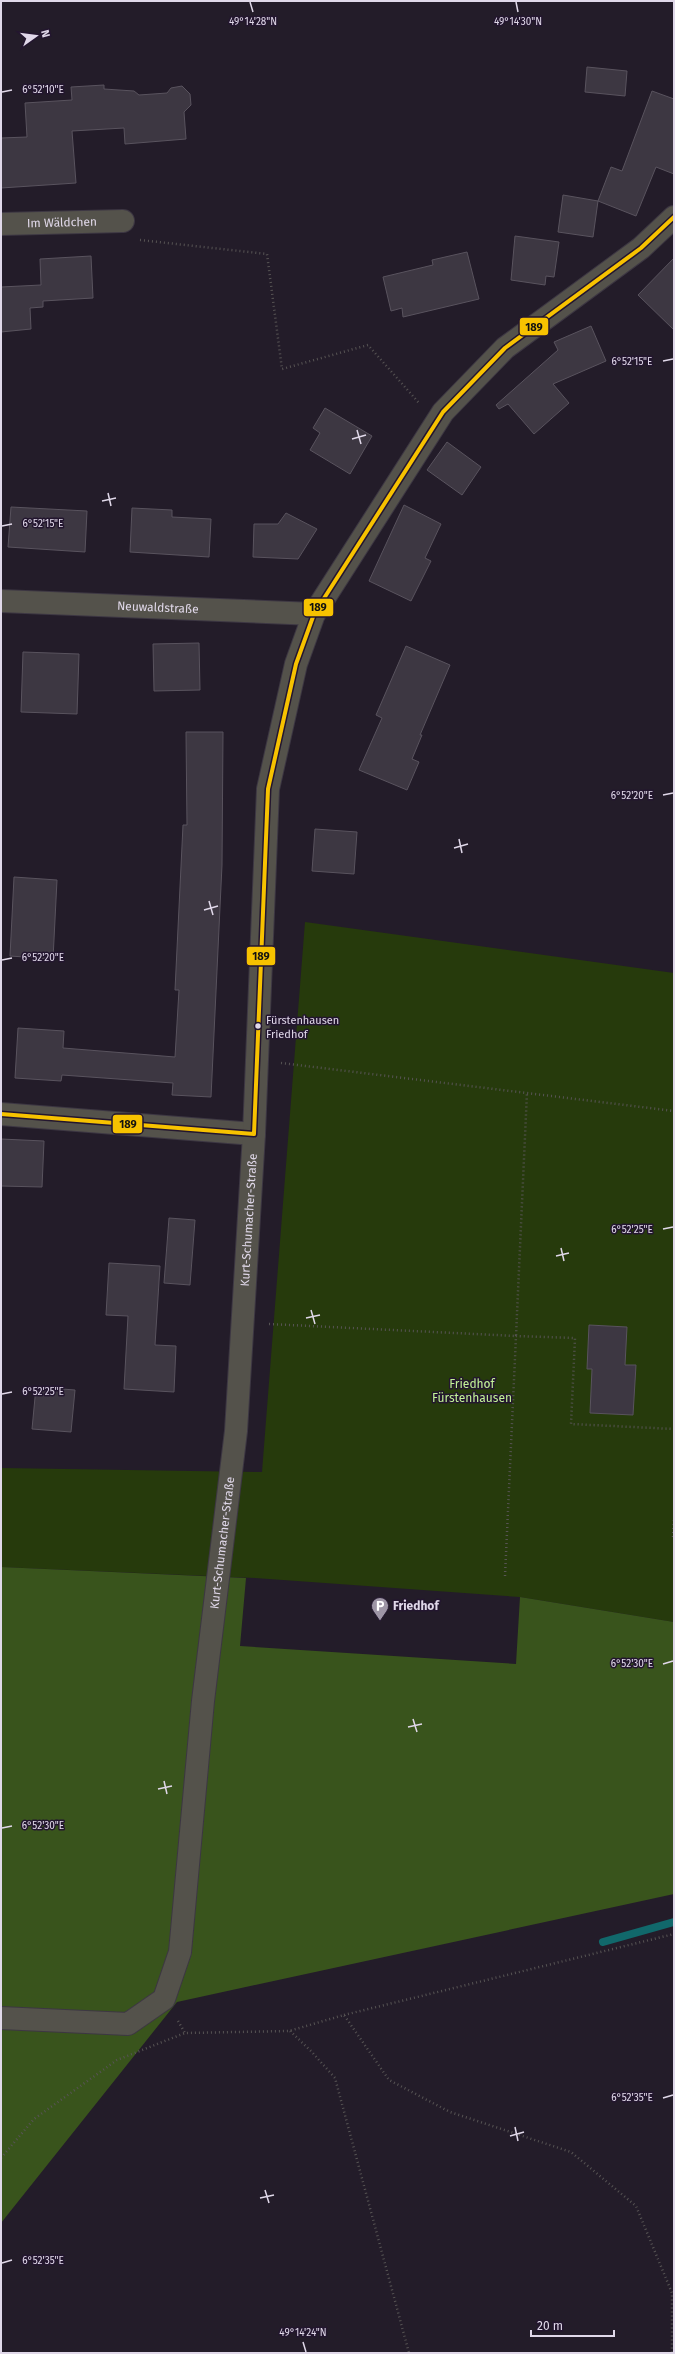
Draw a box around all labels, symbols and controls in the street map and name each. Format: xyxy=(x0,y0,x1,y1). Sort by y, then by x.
north arrow xyxy=(16,16,56,56)
text: 49°14'28"N xyxy=(229,16,277,28)
text: 49°14'30"N xyxy=(494,16,542,28)
text: N xyxy=(38,29,52,39)
text: 6°52'10"E xyxy=(22,84,64,96)
street label: Im Wäldchen xyxy=(27,215,97,230)
line badge: 189 xyxy=(519,317,549,336)
text: 189 xyxy=(525,321,543,334)
text: 6°52'15"E xyxy=(612,356,652,368)
text: 6°52'15"E xyxy=(23,518,63,530)
line badge: 189 xyxy=(303,598,334,617)
street label: Neuwaldstraße xyxy=(117,599,199,616)
text: 189 xyxy=(309,601,327,614)
text: 6°52'20"E xyxy=(611,790,653,802)
line badge: 189 xyxy=(246,946,276,966)
text: 189 xyxy=(252,950,270,963)
text: 6°52'20"E xyxy=(22,952,64,964)
place label: Fürstenhausen Friedhof xyxy=(266,1014,339,1041)
marker: Fürstenhausen Friedhof xyxy=(253,1021,263,1031)
line badge: 189 xyxy=(112,1114,143,1134)
text: 189 xyxy=(119,1118,137,1131)
street label: Kurt-Schumacher-Straße xyxy=(238,1153,260,1287)
text: 6°52'25"E xyxy=(611,1224,653,1236)
park label: Friedhof Fürstenhausen xyxy=(432,1377,512,1405)
text: 6°52'25"E xyxy=(22,1386,64,1398)
street label: Kurt-Schumacher-Straße xyxy=(207,1476,237,1610)
parking icon: Friedhof xyxy=(370,1596,390,1621)
place label: Friedhof xyxy=(393,1599,440,1613)
text: 6°52'30"E xyxy=(611,1658,653,1670)
text: 6°52'30"E xyxy=(22,1820,64,1832)
text: 6°52'35"E xyxy=(611,2092,653,2104)
text: 6°52'35"E xyxy=(22,2255,64,2267)
scale bar xyxy=(531,2312,614,2338)
text: 20 m xyxy=(537,2319,563,2333)
text: 49°14'24"N xyxy=(279,2327,327,2339)

